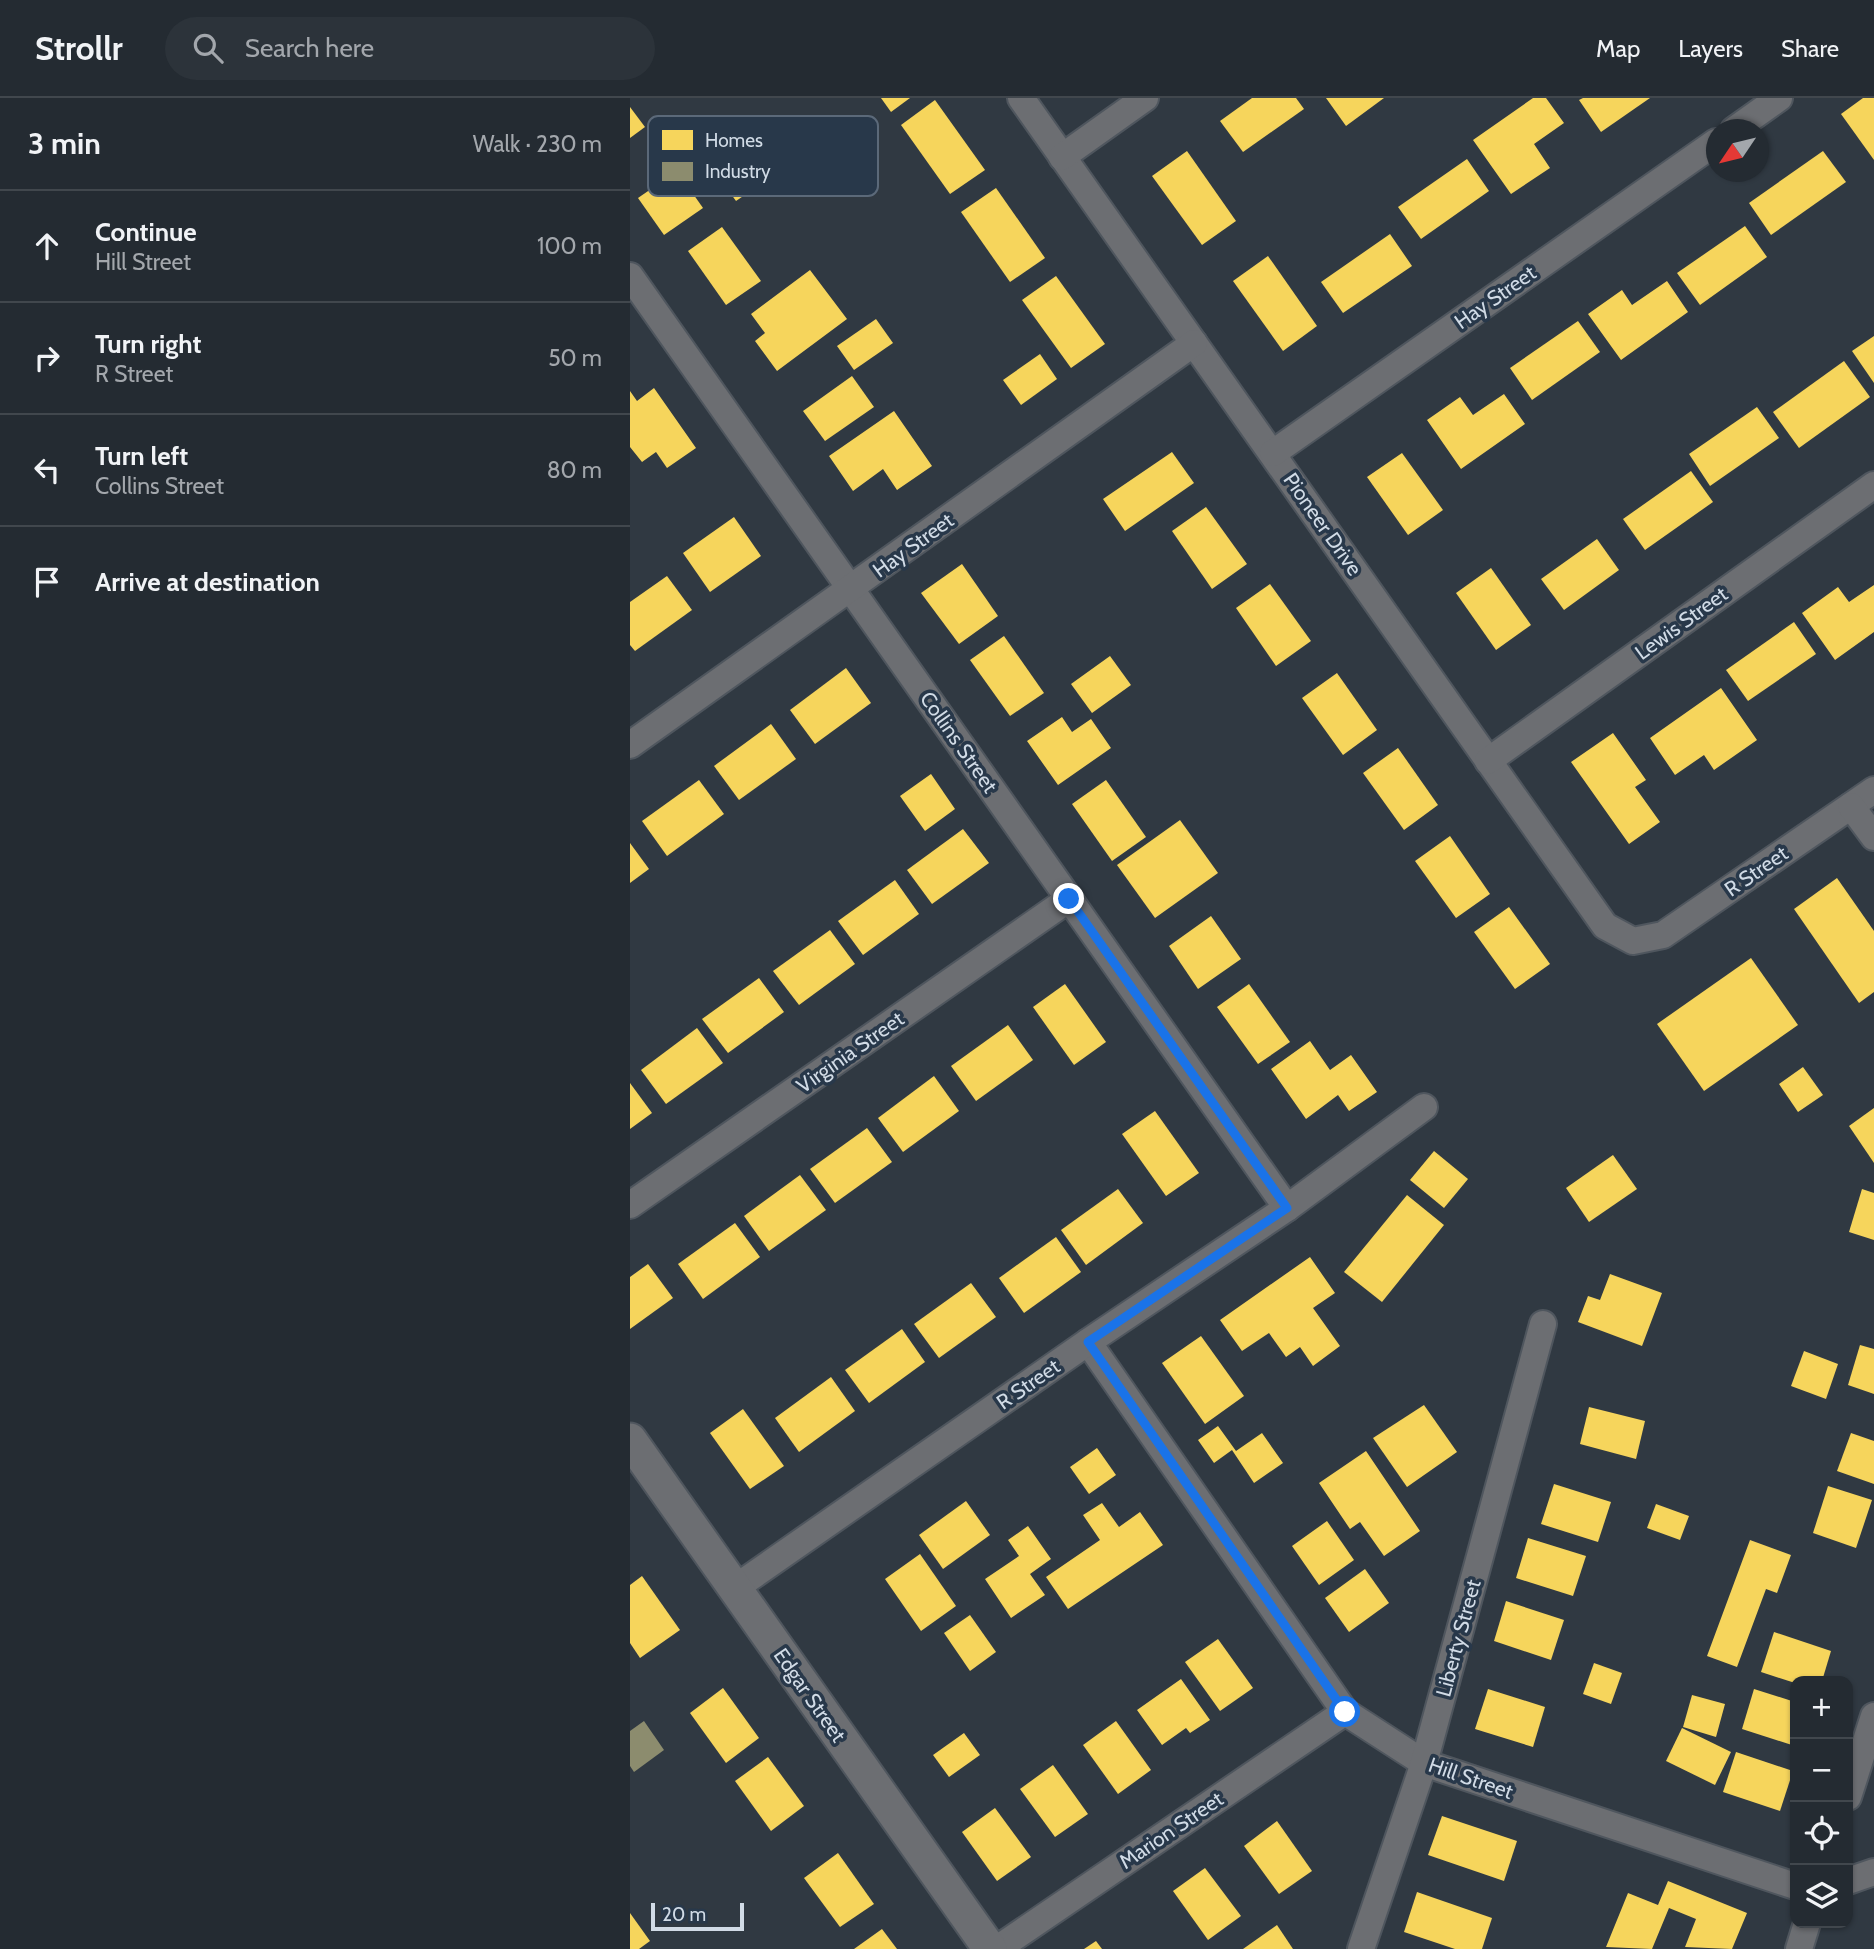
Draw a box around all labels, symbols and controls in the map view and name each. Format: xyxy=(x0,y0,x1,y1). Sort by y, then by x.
search box xyxy=(165,17,655,80)
text: Strollr xyxy=(35,28,123,68)
icon: search xyxy=(189,29,227,67)
text: Search here xyxy=(245,32,374,64)
text: Map xyxy=(1596,34,1640,63)
text: Layers xyxy=(1678,34,1743,63)
text: Share xyxy=(1781,34,1839,63)
legend xyxy=(648,116,878,196)
north arrow xyxy=(1706,119,1769,182)
text: 3 min xyxy=(28,125,101,162)
text: Homes xyxy=(705,129,763,152)
text: Walk · 230 m xyxy=(473,130,602,158)
text: Industry xyxy=(705,160,771,183)
text: Continue xyxy=(95,216,197,248)
icon: ahead xyxy=(28,227,66,265)
text: 100 m xyxy=(537,232,602,260)
text: Hill Street xyxy=(95,248,191,276)
street label: Hay Street xyxy=(1450,260,1540,334)
text: Turn right xyxy=(95,328,201,360)
icon: right xyxy=(28,339,66,377)
text: 50 m xyxy=(548,344,602,372)
text: R Street xyxy=(95,360,173,388)
text: Turn left xyxy=(95,440,188,472)
icon: left xyxy=(28,451,66,489)
text: 80 m xyxy=(547,456,602,484)
street label: Pioneer Drive xyxy=(1278,468,1368,580)
text: Collins Street xyxy=(95,472,224,500)
street label: Hay Street xyxy=(868,507,958,583)
icon: arrive xyxy=(28,563,66,601)
text: Arrive at destination xyxy=(95,566,320,598)
street label: Lewis Street xyxy=(1630,581,1732,665)
street label: Collins Street xyxy=(915,687,1003,797)
street label: R Street xyxy=(1720,840,1792,902)
route end xyxy=(1053,883,1084,914)
street label: Virginia Street xyxy=(792,1006,908,1098)
street label: R Street xyxy=(992,1353,1064,1415)
street label: Liberty Street xyxy=(1430,1577,1486,1699)
street label: Edgar Street xyxy=(769,1643,851,1747)
map controls xyxy=(1790,1676,1853,1928)
button: + xyxy=(1790,1676,1853,1739)
route start xyxy=(1329,1696,1360,1727)
button: − xyxy=(1790,1739,1853,1802)
street label: Hill Street xyxy=(1425,1752,1517,1804)
street label: Marion Street xyxy=(1114,1786,1228,1874)
button: locate xyxy=(1790,1802,1853,1865)
button: layers xyxy=(1790,1865,1853,1928)
scale bar xyxy=(651,1900,744,1932)
text: 20 m xyxy=(662,1903,706,1926)

